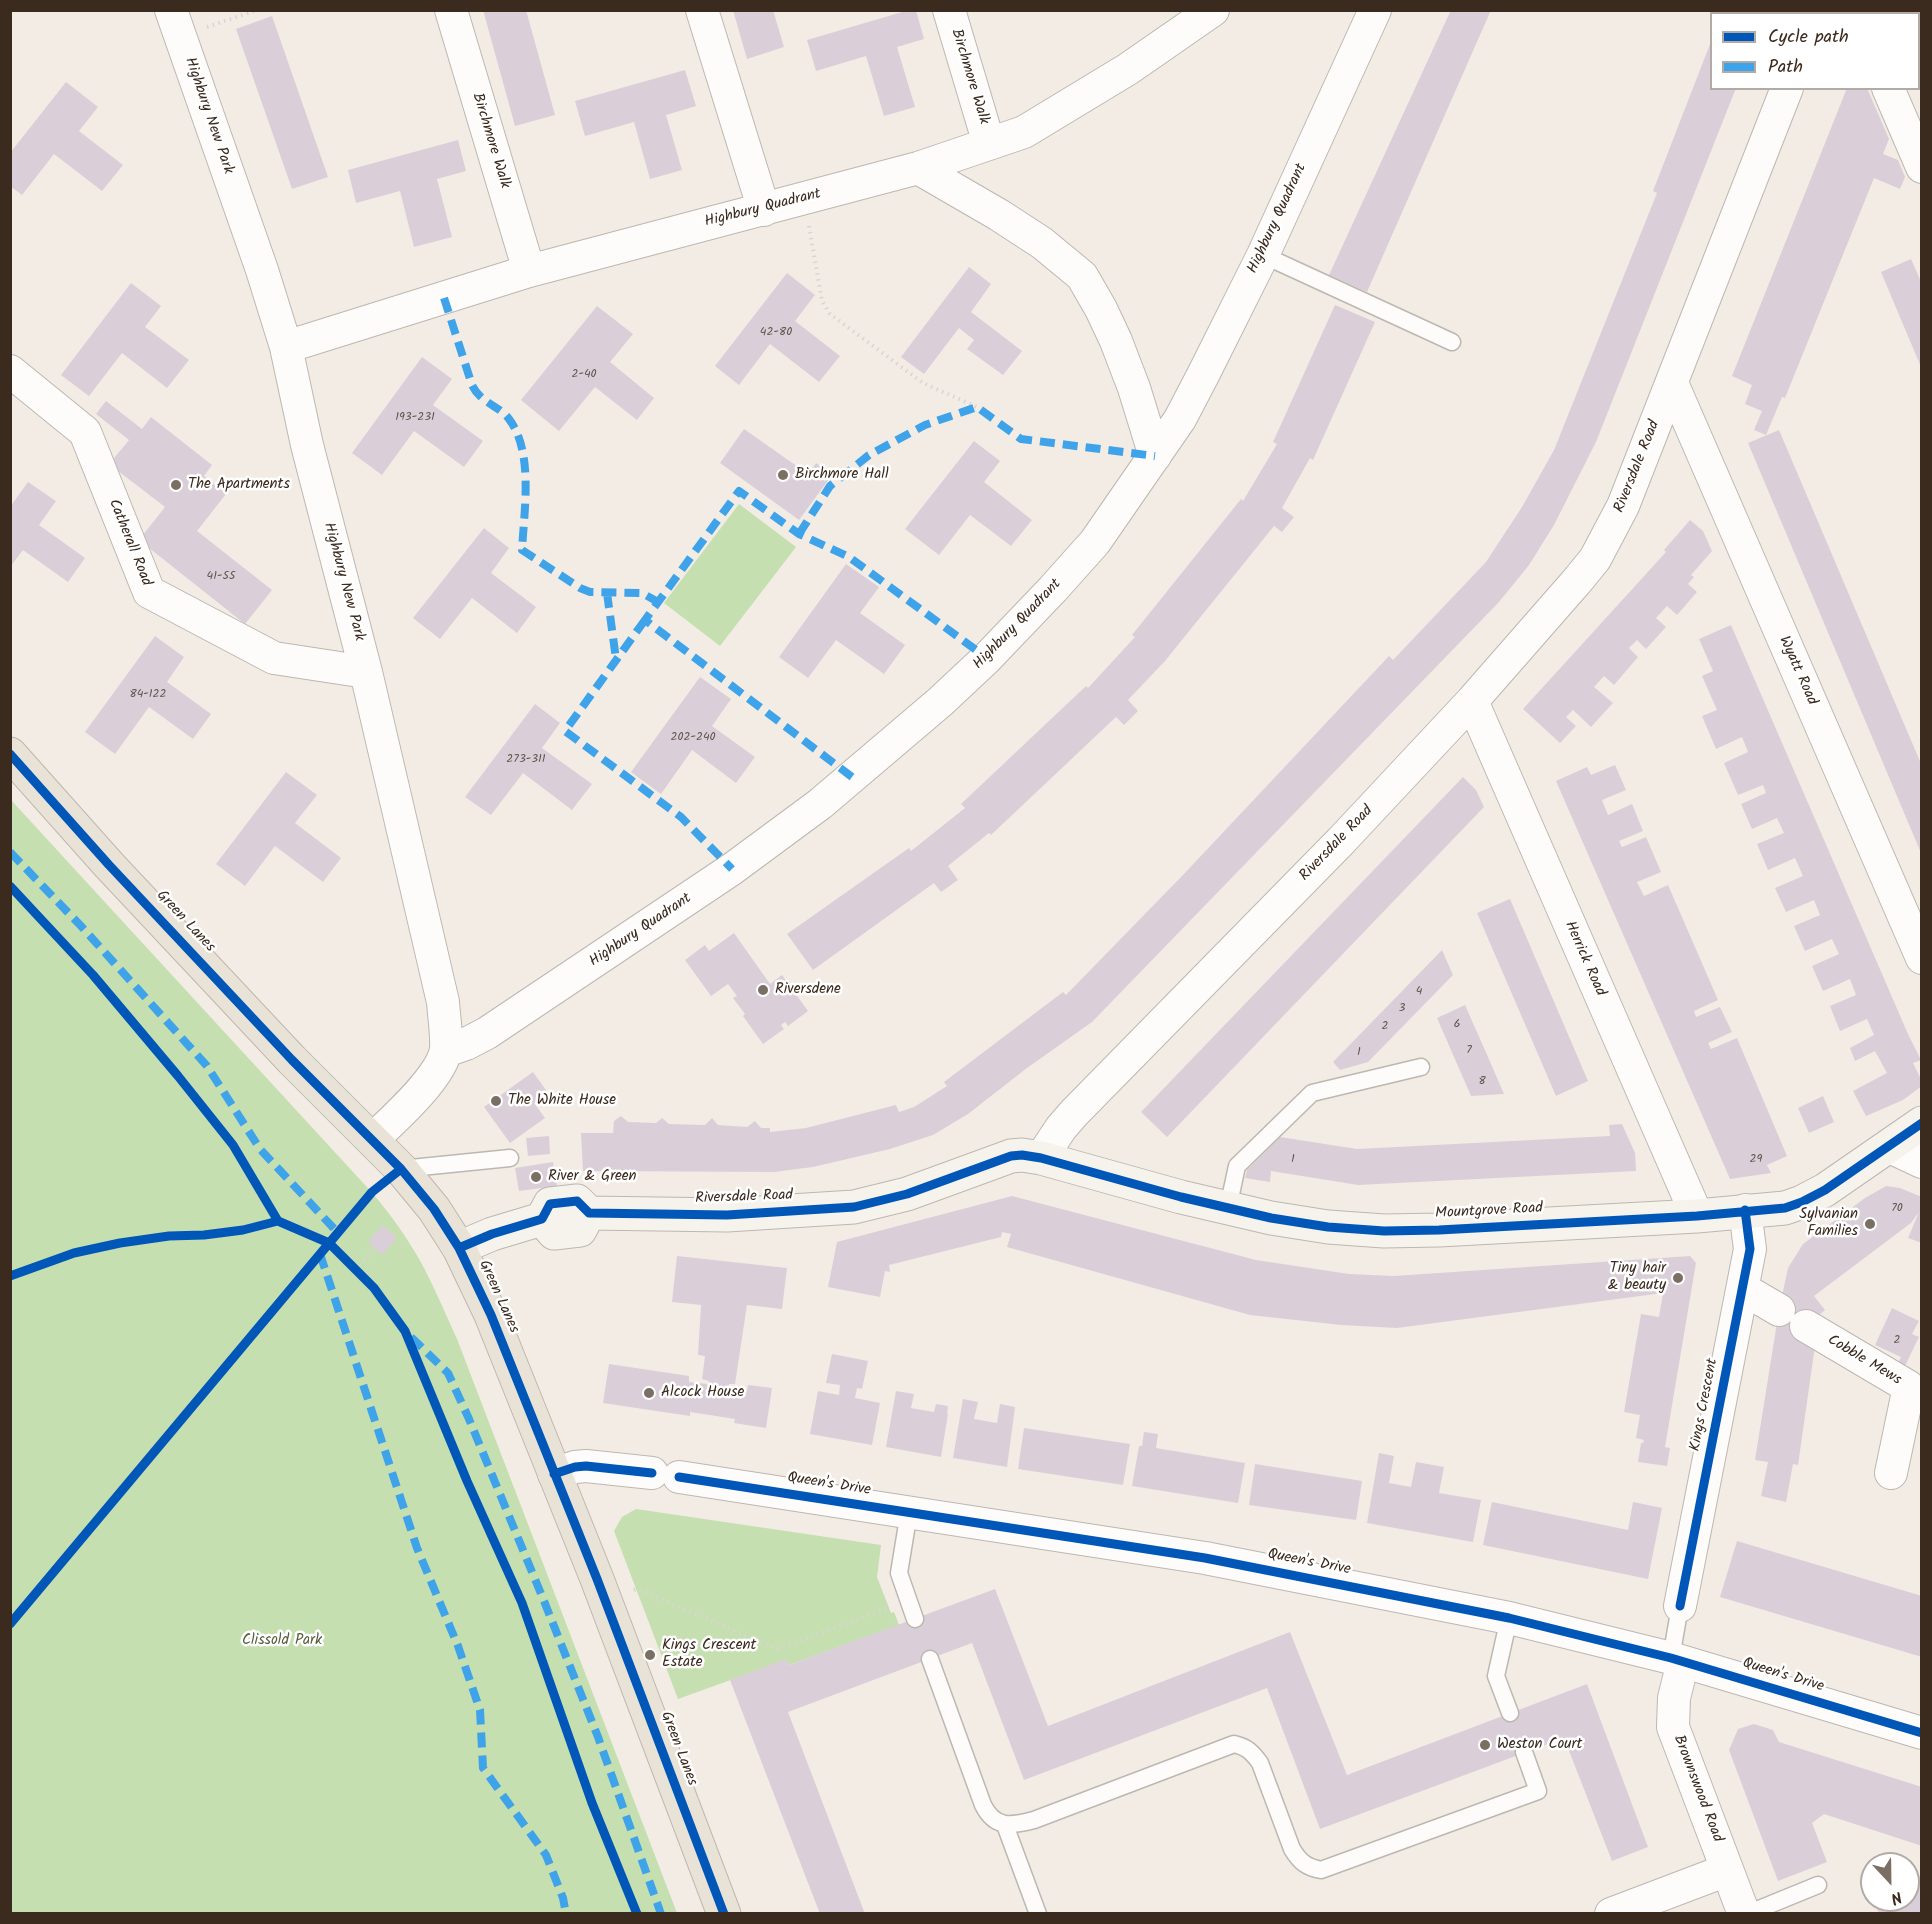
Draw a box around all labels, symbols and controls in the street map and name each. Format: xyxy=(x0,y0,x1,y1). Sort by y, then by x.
legend xyxy=(1710,12,1920,90)
text: Cycle path xyxy=(1768,23,1849,52)
street label: Birchmore Walk xyxy=(946,27,992,127)
text: Path xyxy=(1768,53,1803,82)
street label: Highbury New Park xyxy=(180,55,236,177)
street label: Birchmore Walk xyxy=(467,91,513,191)
street label: Highbury Quadrant xyxy=(1245,161,1311,277)
street label: Highbury Quadrant xyxy=(703,186,823,232)
house number: 42-80 xyxy=(760,326,792,340)
house number: 2-40 xyxy=(571,368,597,382)
house number: 193-231 xyxy=(395,411,435,425)
street label: Riversdale Road xyxy=(1611,418,1665,516)
place label: Birchmore Hall xyxy=(795,466,889,484)
marker: Birchmore Hall xyxy=(776,468,790,482)
place label: The Apartments xyxy=(188,476,290,494)
marker: The Apartments xyxy=(169,478,183,492)
street label: Catherall Road xyxy=(103,497,155,589)
street label: Highbury New Park xyxy=(319,521,367,643)
house number: 41-55 xyxy=(207,570,235,584)
street label: Highbury Quadrant xyxy=(970,576,1066,674)
street label: Wyatt Road xyxy=(1774,634,1820,708)
house number: 84-122 xyxy=(129,688,167,702)
house number: 202-240 xyxy=(670,731,716,745)
house number: 273-311 xyxy=(506,753,546,767)
street label: Riversdale Road xyxy=(1297,803,1377,885)
street label: Green Lanes xyxy=(152,887,218,957)
street label: Highbury Quadrant xyxy=(587,890,695,972)
street label: Herrick Road xyxy=(1559,919,1609,999)
place label: Riversdene xyxy=(775,981,841,999)
marker: Riversdene xyxy=(756,983,770,997)
house number: 4 xyxy=(1416,985,1422,999)
house number: 3 xyxy=(1399,1002,1405,1016)
house number: 6 xyxy=(1454,1018,1460,1032)
house number: 2 xyxy=(1382,1020,1388,1034)
house number: 7 xyxy=(1466,1044,1472,1058)
house number: 1 xyxy=(1357,1046,1361,1060)
house number: 8 xyxy=(1478,1075,1486,1089)
place label: The White House xyxy=(508,1092,616,1110)
marker: The White House xyxy=(489,1094,503,1108)
house number: 1 xyxy=(1291,1153,1295,1167)
house number: 29 xyxy=(1750,1153,1762,1167)
place label: River & Green xyxy=(548,1168,637,1186)
marker: River & Green xyxy=(529,1170,543,1184)
street label: Riversdale Road xyxy=(695,1187,793,1209)
street label: Mountgrove Road xyxy=(1435,1200,1543,1224)
house number: 70 xyxy=(1891,1202,1903,1216)
place label: Sylvanian Families xyxy=(1799,1206,1858,1241)
marker: Sylvanian Families xyxy=(1863,1217,1877,1231)
street label: Green Lanes xyxy=(474,1258,522,1336)
place label: Tiny hair & beauty xyxy=(1608,1260,1666,1295)
marker: Tiny hair & beauty xyxy=(1671,1271,1685,1285)
street label: Cobble Mews xyxy=(1824,1332,1904,1390)
house number: 2 xyxy=(1894,1334,1900,1348)
street label: Kings Crescent xyxy=(1687,1357,1723,1453)
place label: Alcock House xyxy=(661,1384,744,1402)
marker: Alcock House xyxy=(642,1386,656,1400)
street label: Queen's Drive xyxy=(786,1470,872,1500)
street label: Queen's Drive xyxy=(1266,1546,1352,1580)
park label: Clissold Park xyxy=(242,1632,322,1650)
place label: Kings Crescent Estate xyxy=(662,1637,756,1672)
marker: Kings Crescent Estate xyxy=(643,1648,657,1662)
street label: Queen's Drive xyxy=(1740,1655,1826,1697)
street label: Green Lanes xyxy=(656,1709,700,1789)
street label: Brownswood Road xyxy=(1668,1733,1726,1845)
place label: Weston Court xyxy=(1497,1736,1582,1754)
marker: Weston Court xyxy=(1478,1738,1492,1752)
north arrow xyxy=(1860,1852,1920,1912)
text: N xyxy=(1887,1884,1906,1911)

